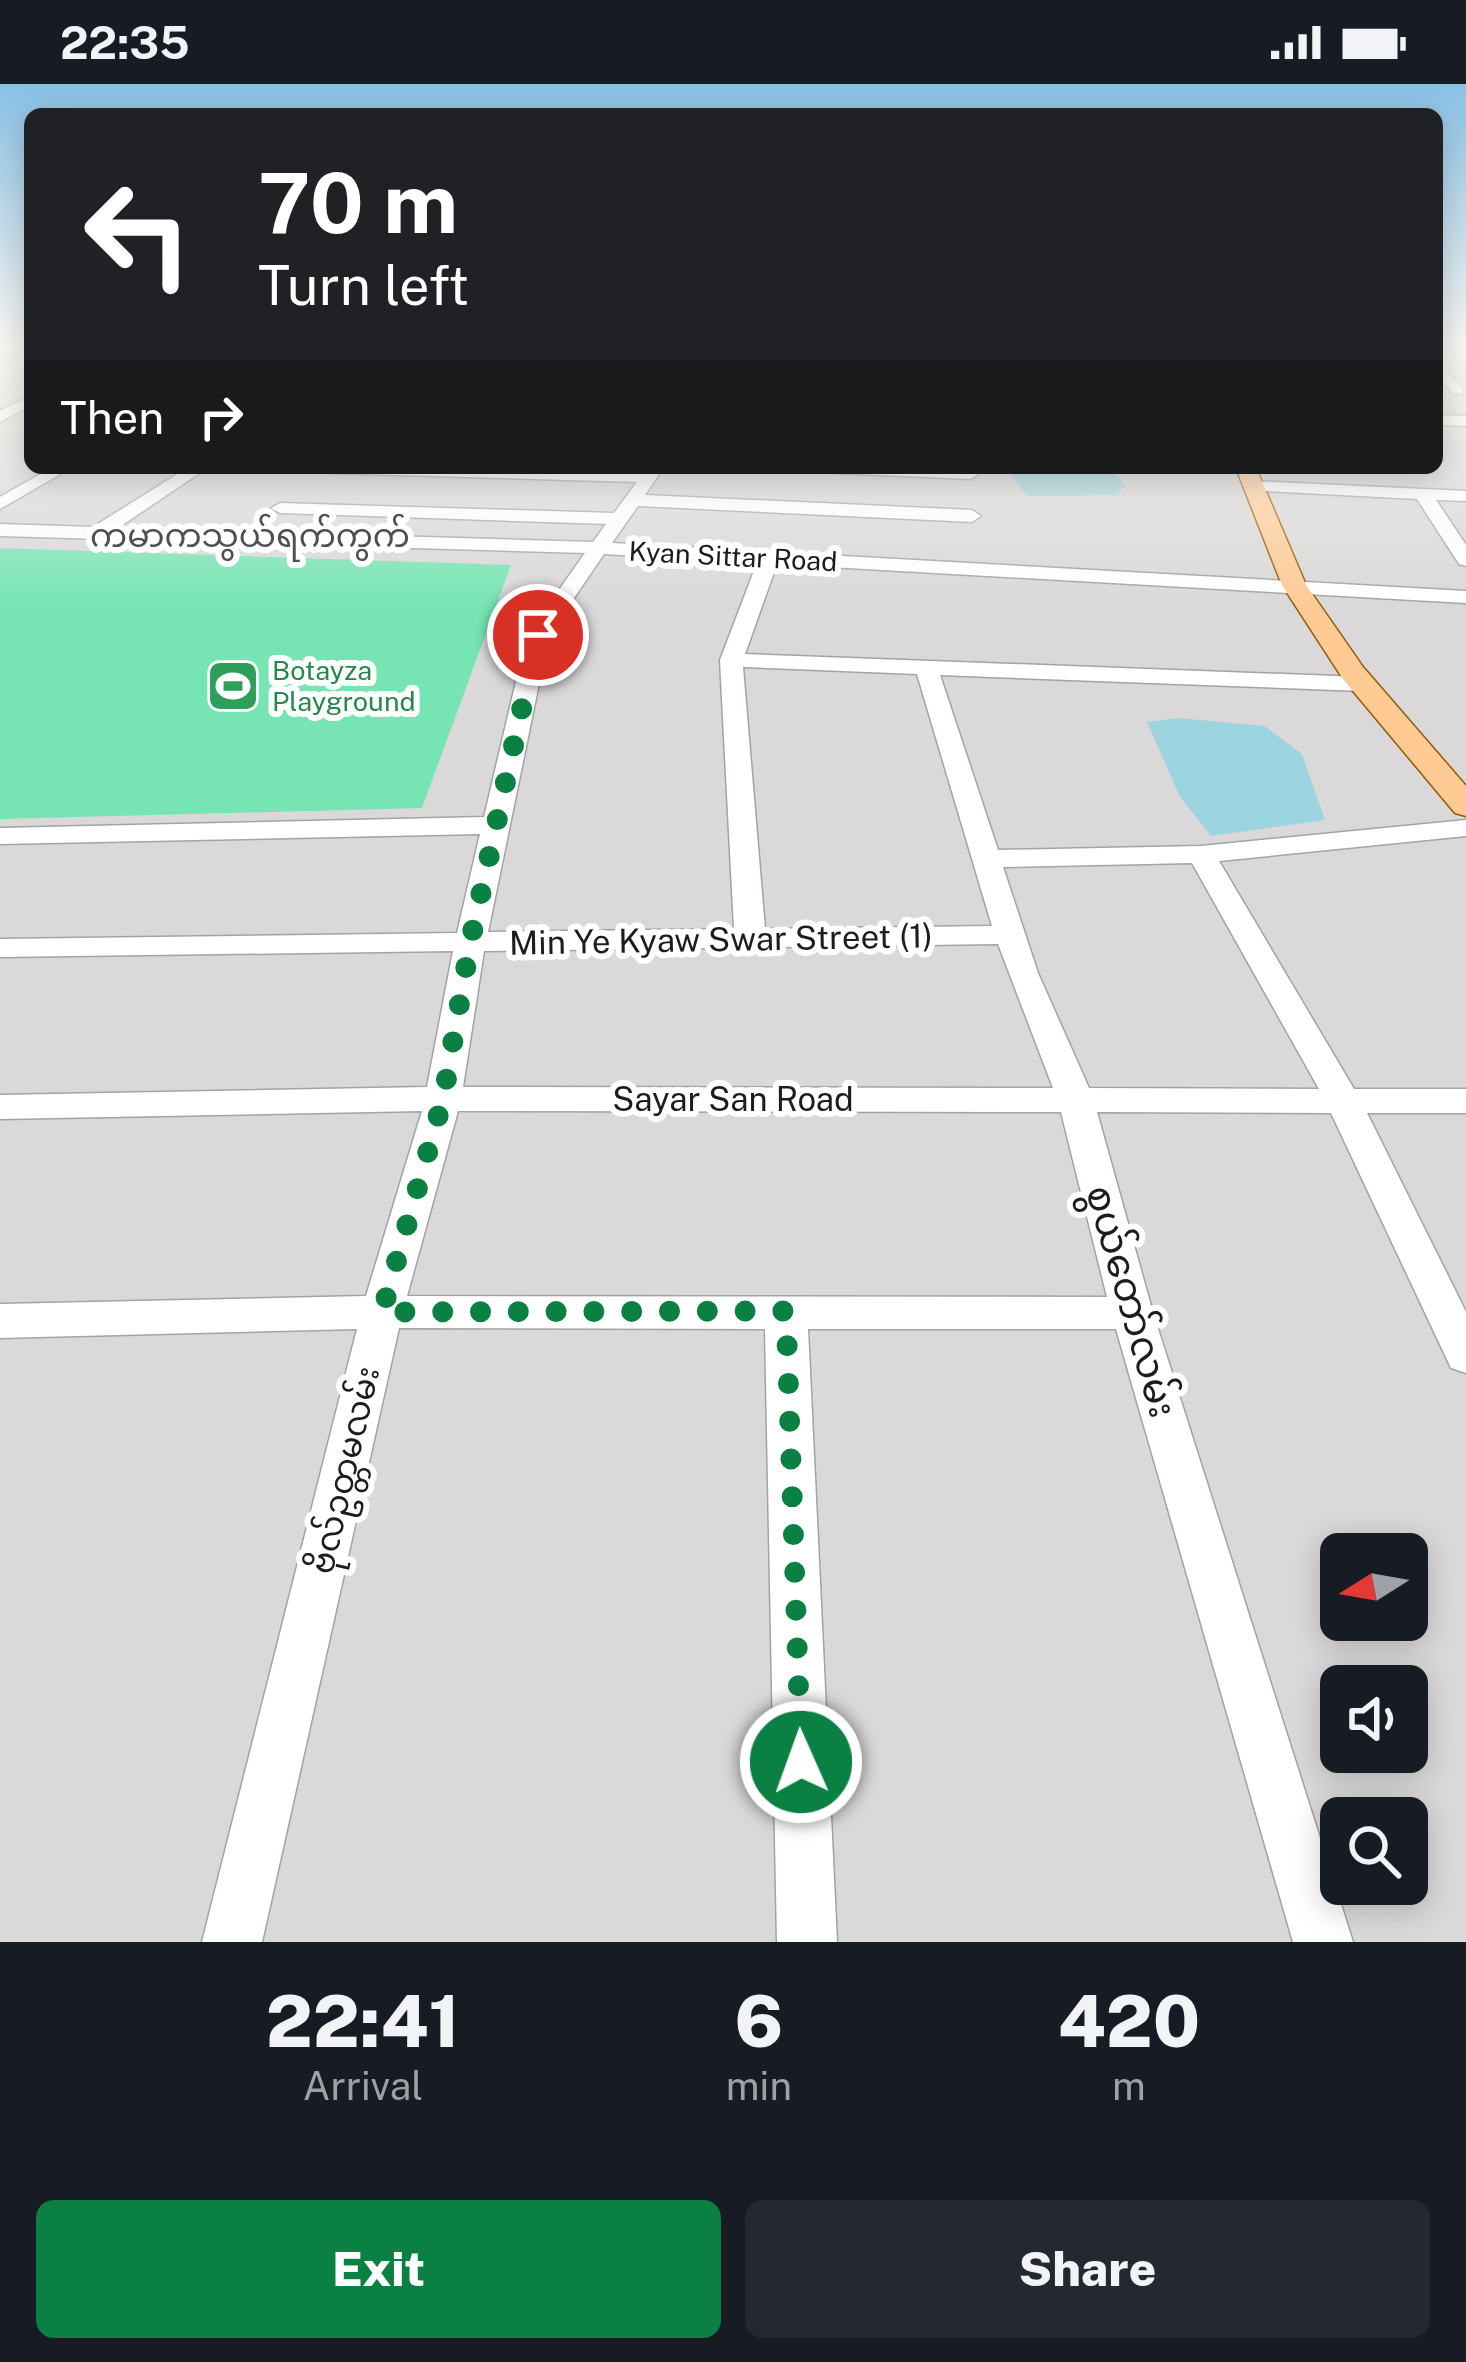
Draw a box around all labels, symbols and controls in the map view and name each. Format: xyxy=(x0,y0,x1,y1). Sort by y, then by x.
text: 22:35 xyxy=(60,16,190,69)
text: 70 m xyxy=(258,153,458,252)
icon: left xyxy=(60,156,216,312)
text: Turn left xyxy=(258,254,469,317)
icon: right xyxy=(188,384,254,450)
text: Then xyxy=(60,391,164,444)
district label: ကမာကသွယ်ရက်ကွက် xyxy=(90,513,410,562)
street label: Kyan Sittar Road xyxy=(628,535,838,577)
pin xyxy=(487,584,589,686)
icon: arrive xyxy=(505,602,571,668)
place label: Botayza Playground xyxy=(272,654,416,717)
sports icon: Botayza Playground xyxy=(205,658,261,714)
street label: Min Ye Kyaw Swar Street (1) xyxy=(509,916,933,962)
street label: Sayar San Road xyxy=(612,1080,854,1118)
street label: စွယ်တော်လမ်း xyxy=(1070,1179,1189,1424)
street label: ဗိုလ်ဥတ္တမလမ်း xyxy=(299,1362,394,1579)
north arrow xyxy=(1320,1533,1428,1641)
map controls xyxy=(1320,1533,1428,1905)
button: sound xyxy=(1320,1665,1428,1773)
position arrow xyxy=(738,1699,864,1825)
button: search xyxy=(1320,1797,1428,1905)
text: 22:41 xyxy=(266,1979,460,2063)
text: 6 xyxy=(735,1979,783,2063)
text: 420 xyxy=(1058,1979,1200,2063)
text: Arrival xyxy=(303,2063,423,2109)
text: min xyxy=(726,2063,792,2109)
text: m xyxy=(1112,2063,1146,2109)
button: Exit xyxy=(36,2200,721,2338)
button: Share xyxy=(745,2200,1430,2338)

